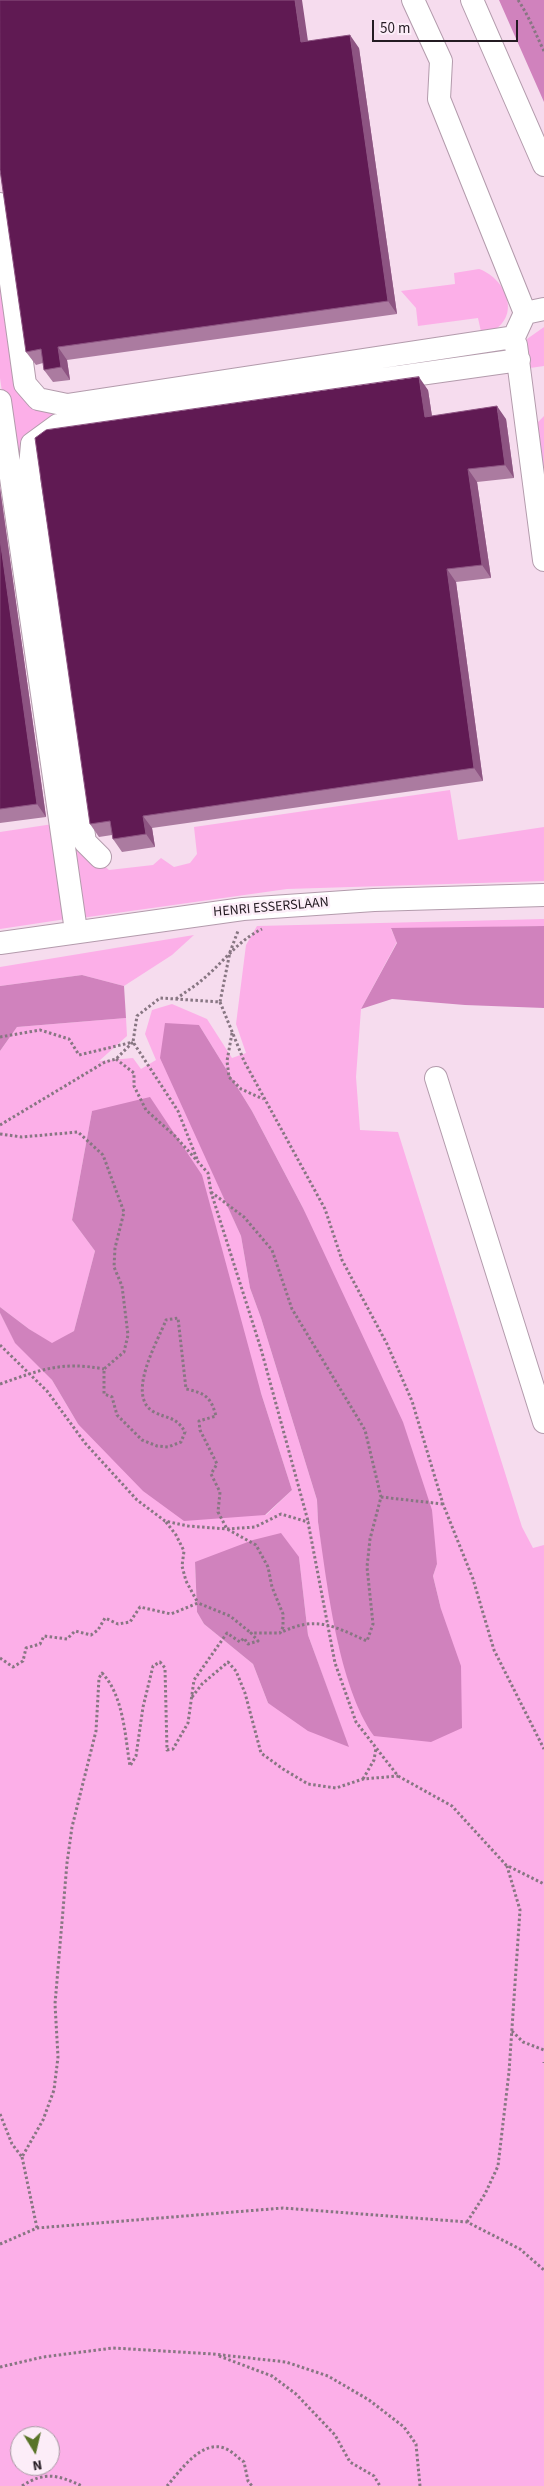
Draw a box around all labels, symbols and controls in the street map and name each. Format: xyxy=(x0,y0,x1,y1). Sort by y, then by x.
scale bar xyxy=(374,10,520,42)
text: 50 m xyxy=(380,18,410,39)
street label: HENRI ESSERSLAAN xyxy=(213,895,329,921)
north arrow xyxy=(10,2426,60,2476)
text: N xyxy=(31,2454,43,2475)

